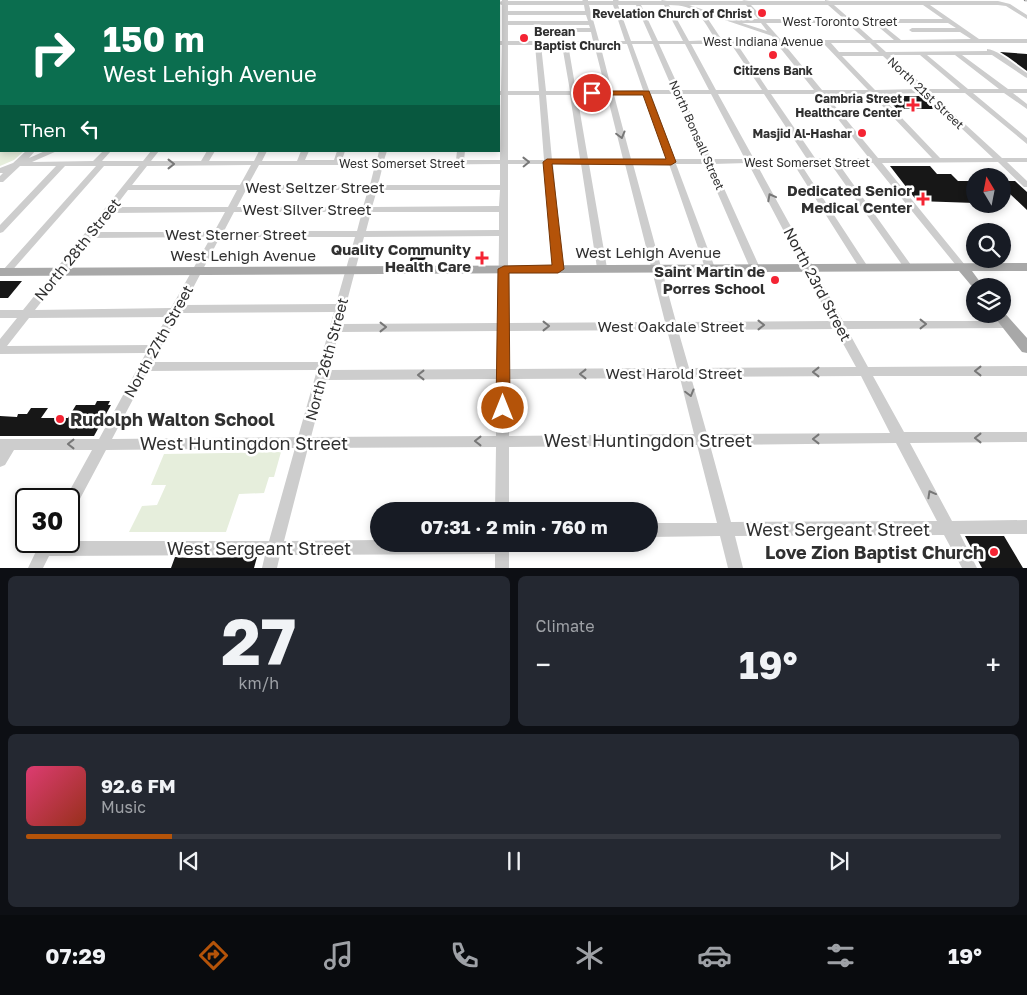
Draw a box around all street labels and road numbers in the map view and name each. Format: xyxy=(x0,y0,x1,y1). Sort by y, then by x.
street label: West Toronto Street xyxy=(782,14,898,29)
street label: West Indiana Avenue xyxy=(703,34,823,49)
street label: North 21st Street xyxy=(885,54,967,132)
street label: North Bonsall Street xyxy=(666,78,728,192)
street label: West Somerset Street xyxy=(744,155,870,170)
street label: West Somerset Street xyxy=(339,156,465,171)
street label: West Seltzer Street xyxy=(245,178,385,196)
street label: North 28th Street xyxy=(30,194,124,304)
street label: West Silver Street xyxy=(242,200,372,218)
street label: North 23rd Street xyxy=(780,224,856,344)
street label: West Sterner Street xyxy=(165,225,307,243)
street label: West Lehigh Avenue xyxy=(575,243,721,261)
street label: West Lehigh Avenue xyxy=(170,246,316,264)
street label: North 27th Street xyxy=(120,282,196,400)
street label: North 26th Street xyxy=(301,295,351,423)
street label: West Oakdale Street xyxy=(597,317,745,335)
street label: West Harold Street xyxy=(606,364,742,382)
street label: West Huntingdon Street xyxy=(544,429,752,451)
street label: West Huntingdon Street xyxy=(140,432,348,454)
street label: West Sergeant Street xyxy=(746,518,930,540)
street label: West Sergeant Street xyxy=(167,537,351,559)

